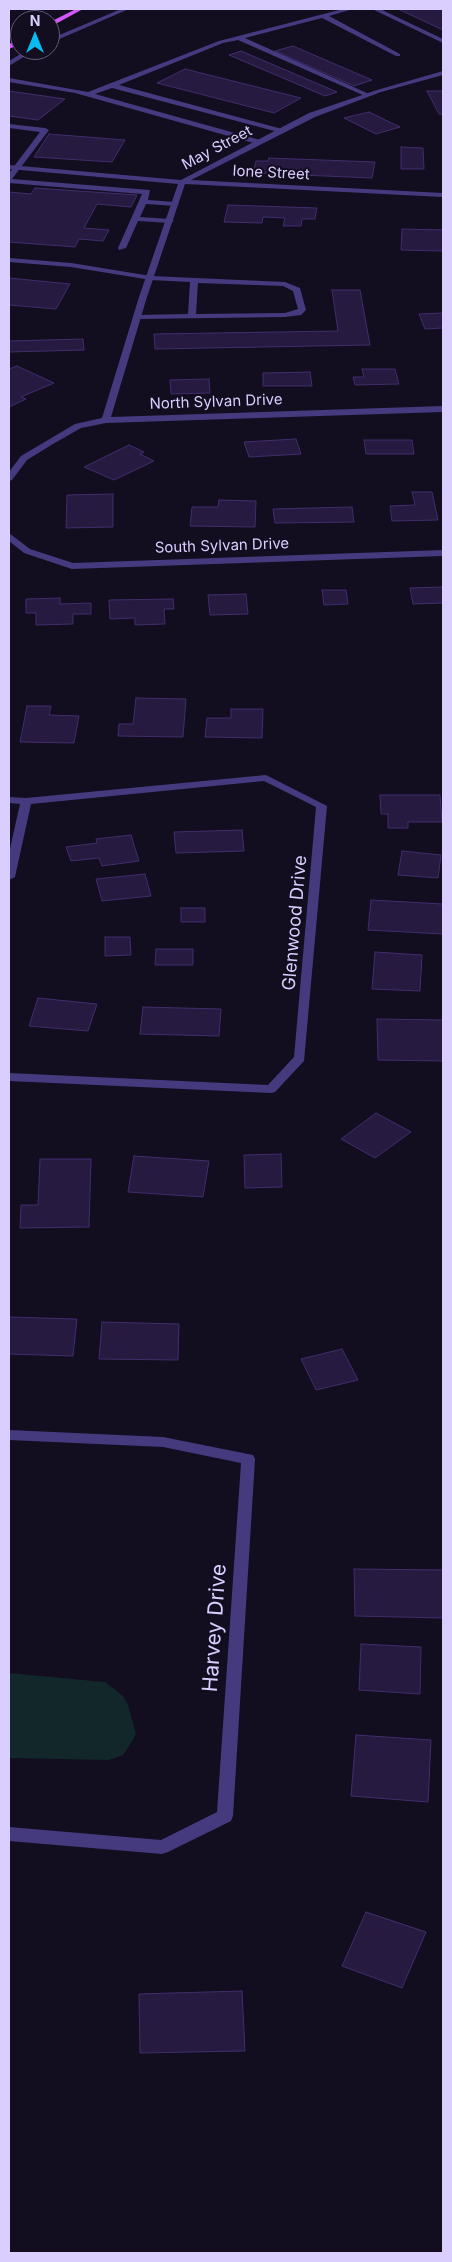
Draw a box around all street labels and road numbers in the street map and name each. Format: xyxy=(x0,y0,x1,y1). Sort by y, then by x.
street label: May Street xyxy=(179,122,255,174)
street label: Ione Street xyxy=(232,162,310,184)
street label: North Sylvan Drive xyxy=(149,391,283,413)
street label: South Sylvan Drive xyxy=(155,535,289,557)
street label: Glenwood Drive xyxy=(278,854,312,992)
street label: Harvey Drive xyxy=(198,1563,232,1693)

